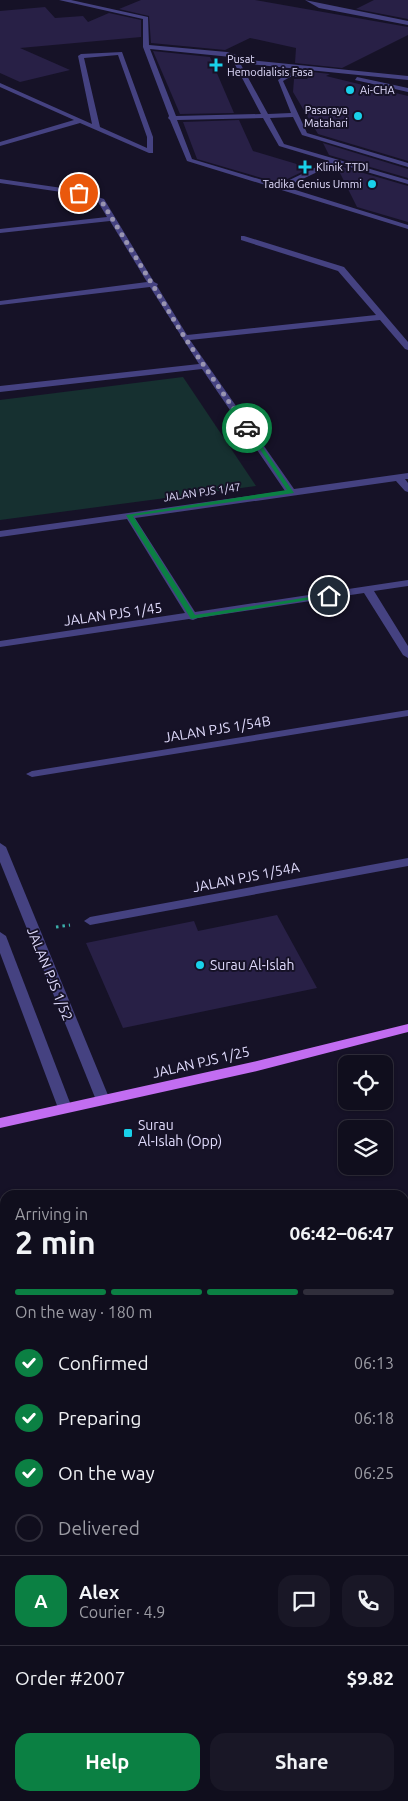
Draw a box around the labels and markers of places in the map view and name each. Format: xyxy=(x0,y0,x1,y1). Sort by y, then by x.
place label: Pusat Hemodialisis Fasa xyxy=(227,53,313,78)
marker: Pusat Hemodialisis Fasa xyxy=(209,58,223,72)
marker: Ai-CHA xyxy=(344,84,356,96)
place label: Ai-CHA xyxy=(360,84,395,96)
place label: Pasaraya Matahari xyxy=(304,104,348,129)
marker: Pasaraya Matahari xyxy=(352,110,364,122)
marker: Klinik TTDI xyxy=(298,160,312,174)
place label: Klinik TTDI xyxy=(316,161,368,173)
pin xyxy=(58,172,100,214)
place label: Tadika Genius Ummi xyxy=(263,178,362,190)
marker: Tadika Genius Ummi xyxy=(366,178,378,190)
pin xyxy=(308,575,350,617)
place label: Surau Al-Islah xyxy=(210,957,294,973)
marker: Surau Al-Islah xyxy=(194,959,206,971)
place label: Surau Al-Islah (Opp) xyxy=(138,1117,222,1149)
marker: Surau Al-Islah (Opp) xyxy=(122,1127,134,1139)

